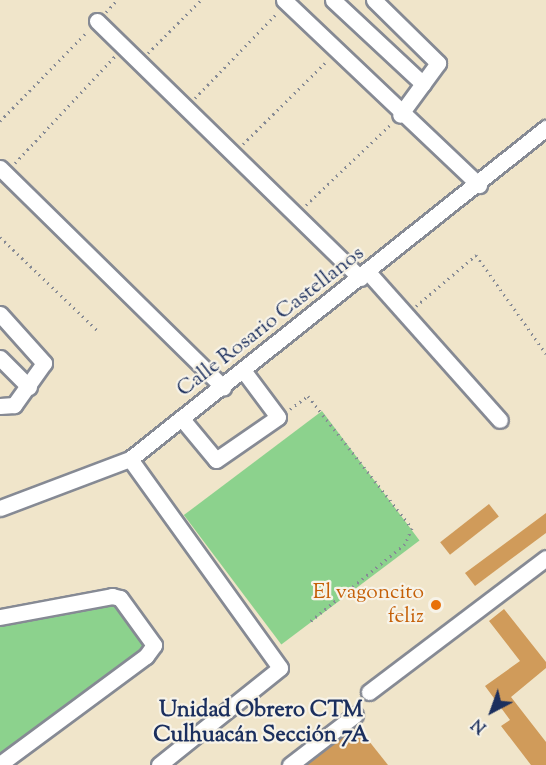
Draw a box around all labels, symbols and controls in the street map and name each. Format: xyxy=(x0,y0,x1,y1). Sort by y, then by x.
street label: Calle Rosario Castellanos xyxy=(173,241,369,403)
place label: El vagoncito feliz xyxy=(313,580,424,630)
marker: El vagoncito feliz xyxy=(429,598,443,612)
north arrow xyxy=(462,681,522,741)
district label: Unidad Obrero CTM Culhuacán Sección 7A xyxy=(153,698,369,750)
text: N xyxy=(467,712,492,738)

